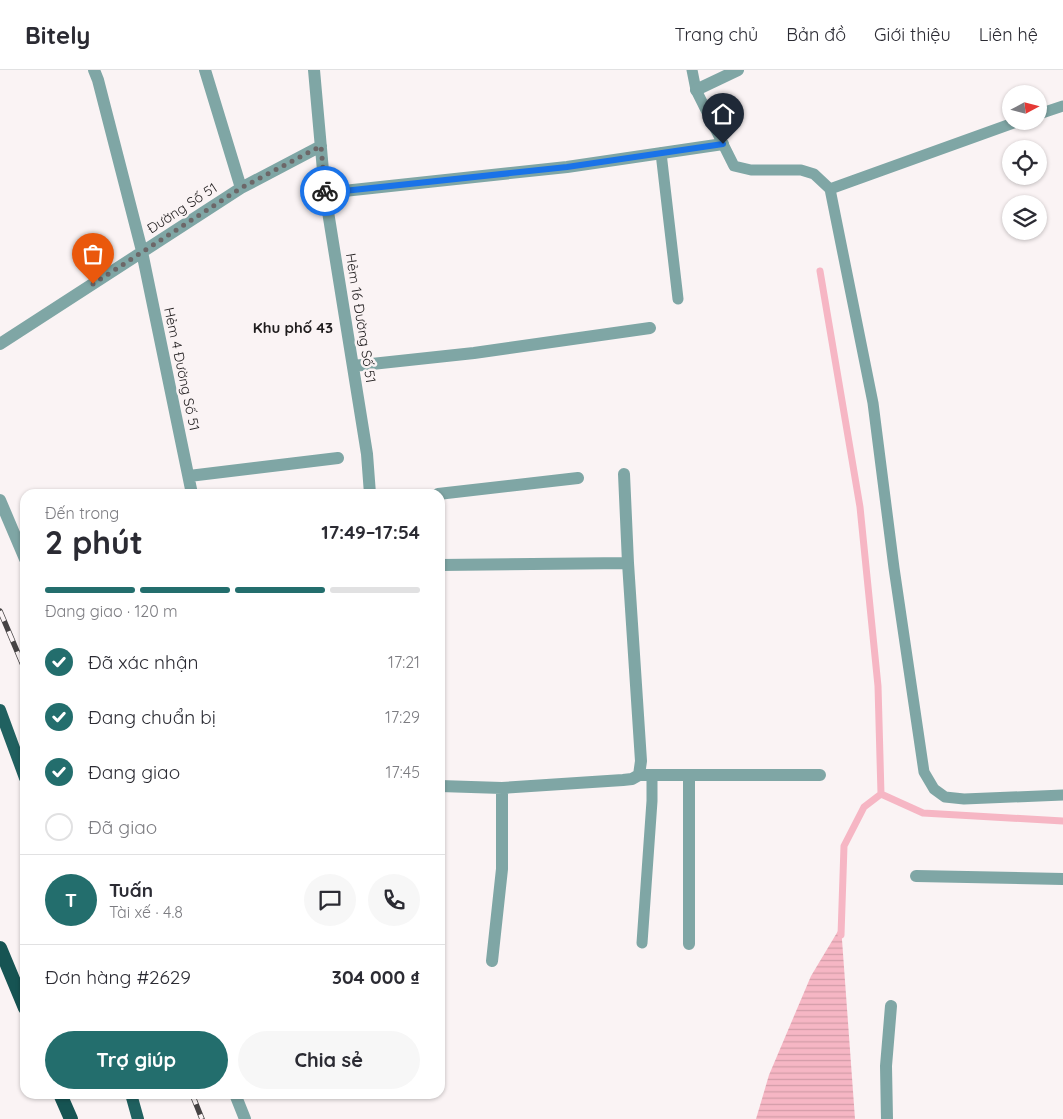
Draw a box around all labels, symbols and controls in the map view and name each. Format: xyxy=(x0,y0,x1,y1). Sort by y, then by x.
text: Bitely xyxy=(25,20,90,50)
text: Trang chủ xyxy=(675,23,758,46)
text: Bản đồ xyxy=(786,23,846,46)
text: Giới thiệu xyxy=(874,23,951,46)
text: Liên hệ xyxy=(979,23,1038,46)
north arrow xyxy=(1002,85,1048,130)
map controls xyxy=(1002,85,1047,240)
pin xyxy=(702,93,744,144)
icon: home xyxy=(709,100,737,128)
button: locate xyxy=(1002,140,1047,185)
courier xyxy=(300,166,350,216)
icon: bike xyxy=(311,177,339,205)
street label: Đường Số 51 xyxy=(144,179,220,237)
button: layers xyxy=(1002,195,1047,240)
pin xyxy=(72,233,114,284)
icon: bag xyxy=(79,240,107,268)
street label: Hẻm 16 Đường Số 51 xyxy=(342,252,380,384)
street label: Hẻm 4 Đường Số 51 xyxy=(160,306,204,432)
district label: Khu phố 43 xyxy=(253,318,333,337)
text: Đến trong xyxy=(45,503,119,523)
text: 17:49–17:54 xyxy=(321,520,420,544)
text: 2 phút xyxy=(45,522,143,562)
text: Đang giao · 120 m xyxy=(45,601,178,621)
icon: check xyxy=(45,648,73,676)
text: Đã xác nhận xyxy=(88,650,198,674)
text: 17:21 xyxy=(388,652,420,672)
icon: check xyxy=(45,703,73,731)
text: Đang chuẩn bị xyxy=(88,705,216,729)
text: 17:29 xyxy=(385,707,420,727)
icon: check xyxy=(45,758,73,786)
text: Đang giao xyxy=(88,760,180,784)
text: 17:45 xyxy=(386,762,420,782)
text: Đã giao xyxy=(88,815,157,839)
button: chat xyxy=(304,874,356,926)
button: phone xyxy=(368,874,420,926)
text: Tuấn xyxy=(109,878,153,902)
text: T xyxy=(65,888,77,912)
text: Tài xế · 4.8 xyxy=(109,902,183,922)
text: Đơn hàng #2629 xyxy=(45,965,191,989)
text: 304 000 ₫ xyxy=(332,965,420,989)
button: Trợ giúp xyxy=(45,1031,228,1089)
button: Chia sẻ xyxy=(238,1031,420,1089)

